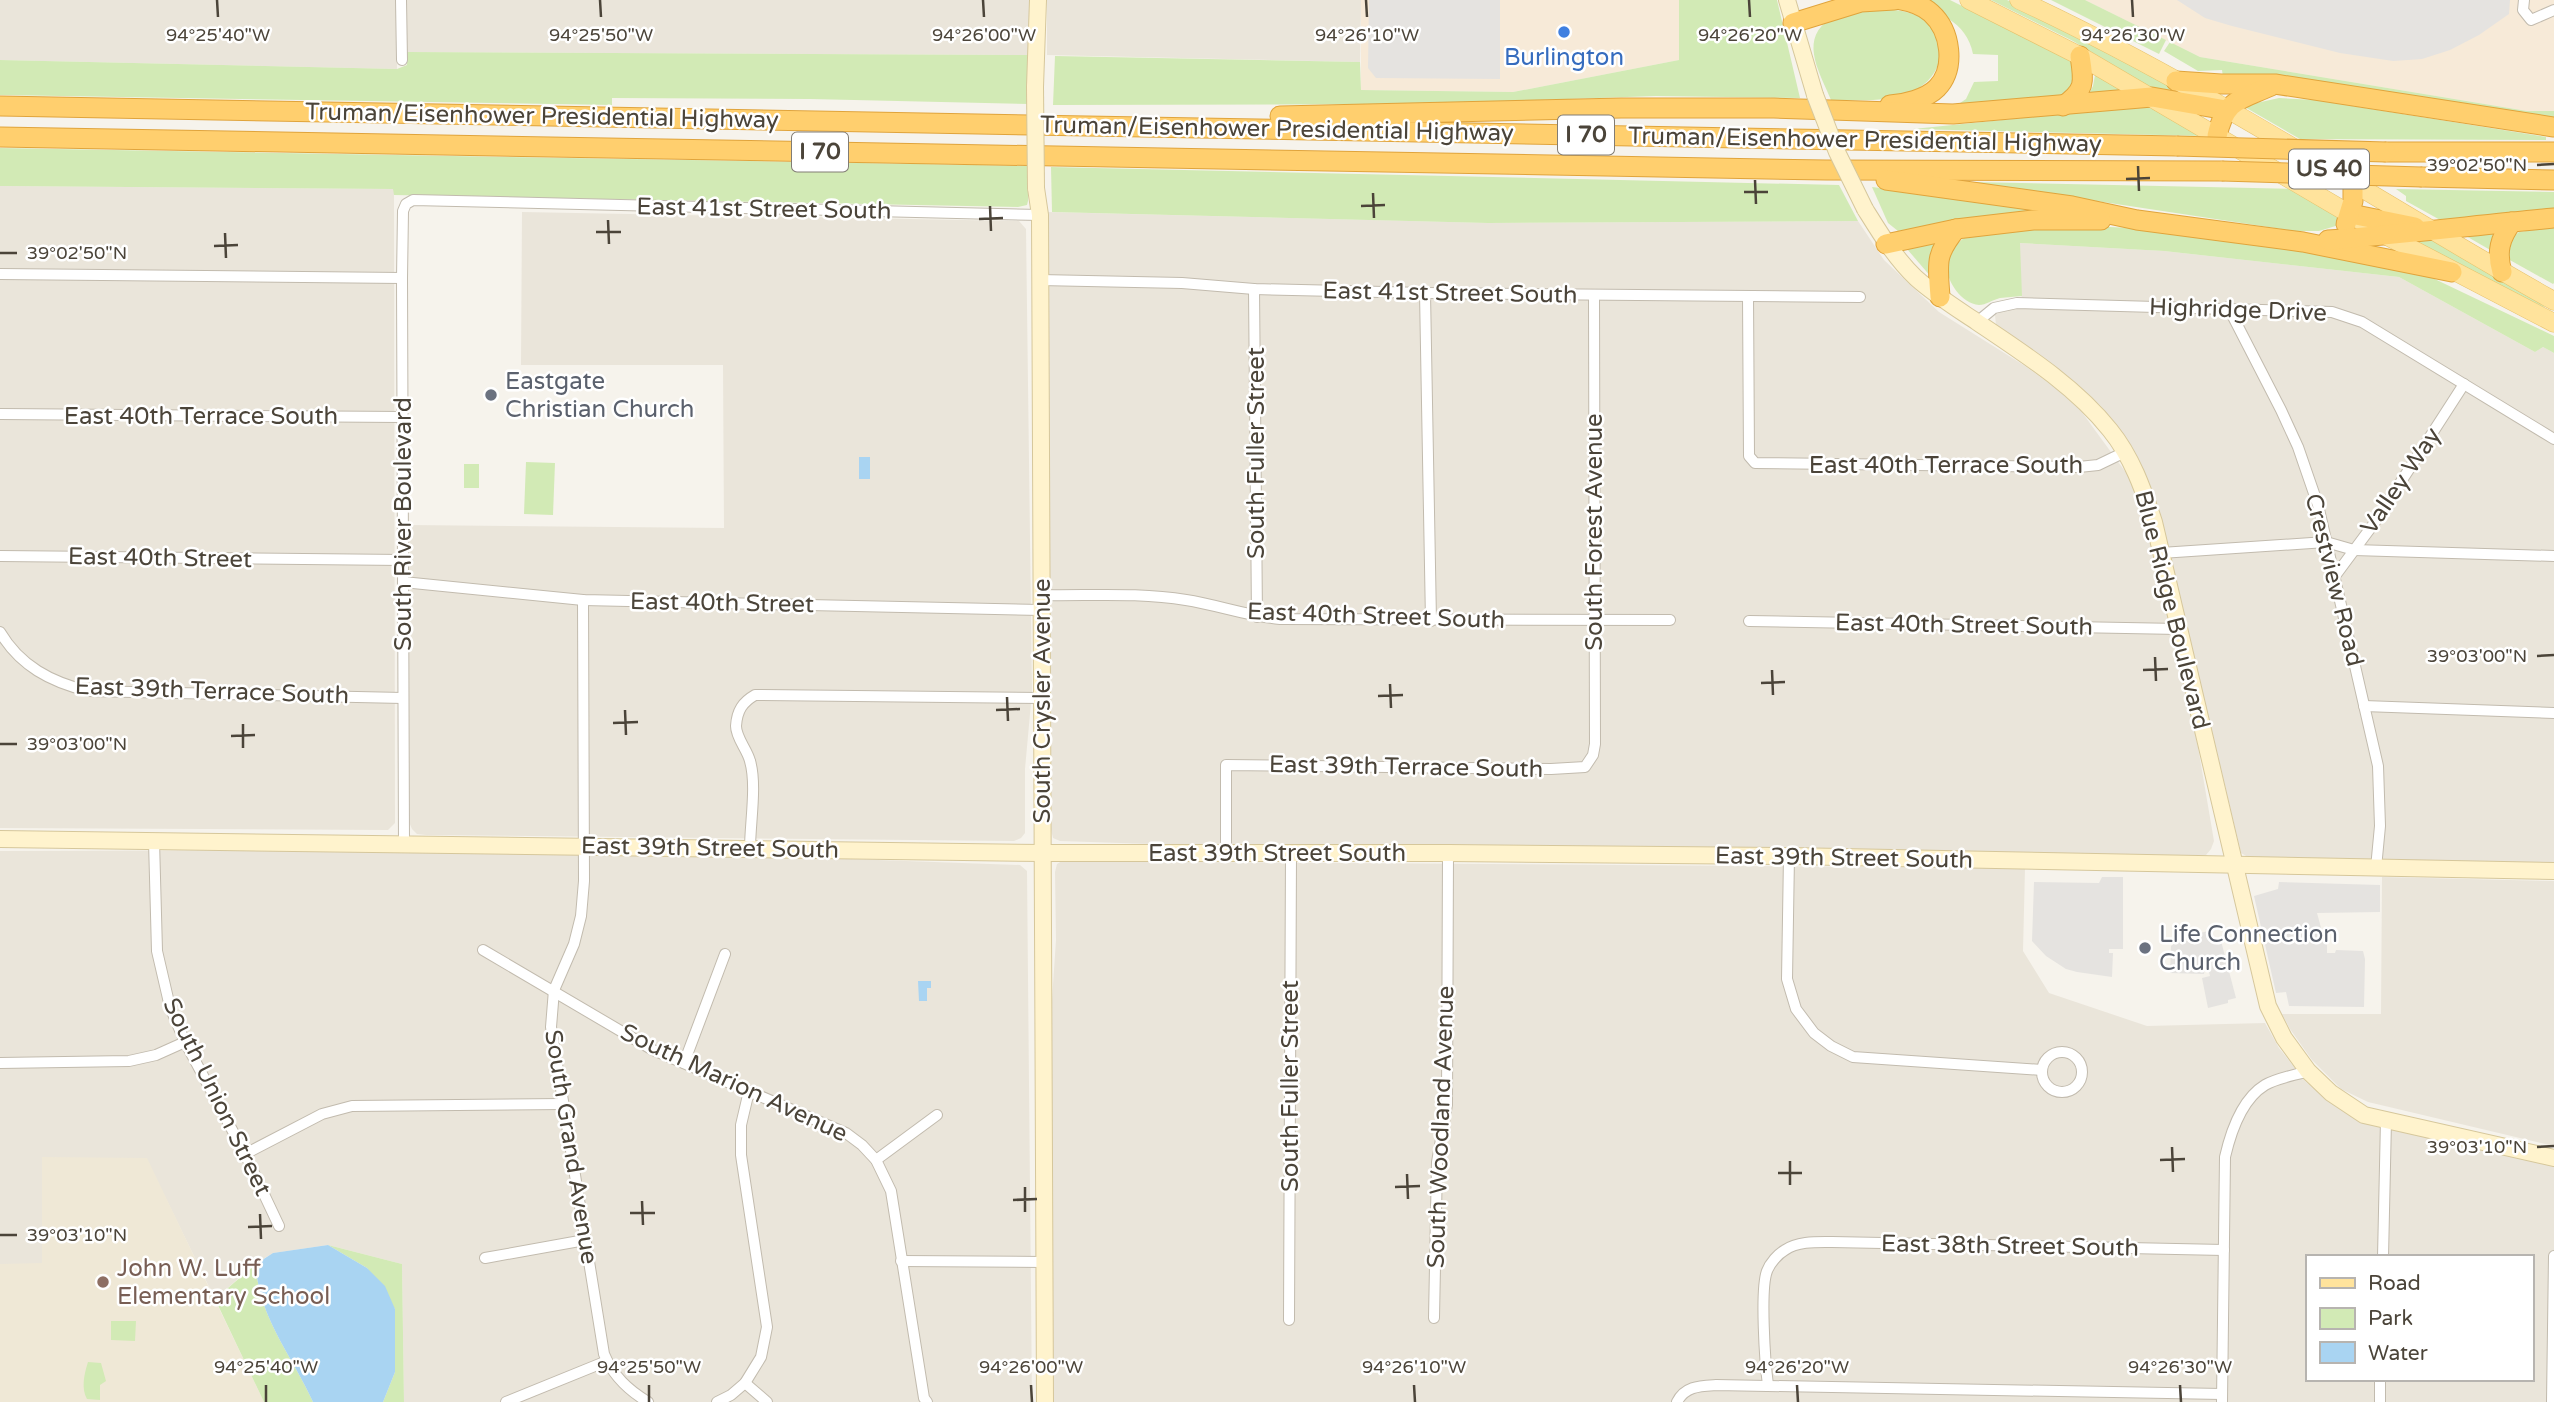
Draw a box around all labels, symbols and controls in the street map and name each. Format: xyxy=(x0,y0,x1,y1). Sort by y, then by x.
text: 94°25'40"W xyxy=(166,24,270,46)
text: 94°25'50"W xyxy=(549,24,653,46)
text: 94°26'00"W xyxy=(932,24,1036,46)
text: 94°26'10"W xyxy=(1315,24,1419,46)
marker: Burlington xyxy=(1556,24,1572,40)
text: 94°26'20"W xyxy=(1698,24,1802,46)
text: 94°26'30"W xyxy=(2081,24,2185,46)
place label: Burlington xyxy=(1504,43,1624,72)
street label: Truman/Eisenhower Presidential Highway xyxy=(305,97,779,135)
street label: Truman/Eisenhower Presidential Highway xyxy=(1040,110,1514,148)
road number: I 70 xyxy=(1558,116,1614,154)
street label: Truman/Eisenhower Presidential Highway xyxy=(1628,121,2102,159)
road number: I 70 xyxy=(792,132,848,172)
road number: US 40 xyxy=(2289,150,2369,188)
text: 39°02'50"N xyxy=(2427,154,2527,176)
street label: East 41st Street South xyxy=(636,192,892,226)
text: 39°02'50"N xyxy=(27,242,127,264)
street label: East 41st Street South xyxy=(1322,276,1578,310)
street label: Highridge Drive xyxy=(2149,292,2327,328)
street label: South Fuller Street xyxy=(1242,347,1271,559)
place label: Eastgate Christian Church xyxy=(505,367,694,424)
marker: Eastgate Christian Church xyxy=(483,387,499,403)
street label: South River Boulevard xyxy=(389,397,418,651)
street label: East 40th Terrace South xyxy=(64,402,338,431)
street label: South Forest Avenue xyxy=(1580,413,1609,651)
street label: Valley Way xyxy=(2355,422,2447,540)
street label: East 40th Terrace South xyxy=(1809,451,2083,480)
street label: Blue Ridge Boulevard xyxy=(2128,488,2216,732)
street label: Crestview Road xyxy=(2299,491,2369,669)
street label: East 40th Street xyxy=(68,542,252,574)
street label: South Crysler Avenue xyxy=(1028,578,1057,824)
street label: East 40th Street xyxy=(630,587,814,619)
street label: East 40th Street South xyxy=(1246,597,1506,635)
street label: East 40th Street South xyxy=(1835,608,2093,642)
text: 39°03'00"N xyxy=(2427,645,2527,667)
street label: East 39th Terrace South xyxy=(74,672,350,710)
text: 39°03'00"N xyxy=(27,733,127,755)
street label: East 39th Terrace South xyxy=(1269,750,1543,784)
street label: East 39th Street South xyxy=(581,831,839,865)
street label: East 39th Street South xyxy=(1148,839,1406,868)
street label: East 39th Street South xyxy=(1715,841,1973,875)
place label: Life Connection Church xyxy=(2159,920,2338,977)
marker: Life Connection Church xyxy=(2137,940,2153,956)
street label: South Fuller Street xyxy=(1276,980,1305,1192)
street label: South Woodland Avenue xyxy=(1422,985,1460,1269)
street label: South Union Street xyxy=(157,993,277,1201)
street label: South Marion Avenue xyxy=(616,1018,852,1148)
street label: South Grand Avenue xyxy=(538,1028,604,1266)
text: 39°03'10"N xyxy=(2427,1136,2527,1158)
text: 39°03'10"N xyxy=(27,1224,127,1246)
street label: East 38th Street South xyxy=(1881,1229,2139,1263)
place label: John W. Luff Elementary School xyxy=(117,1254,330,1311)
legend xyxy=(2306,1255,2533,1381)
text: Road xyxy=(2368,1271,2421,1296)
marker: John W. Luff Elementary School xyxy=(95,1274,111,1290)
text: Park xyxy=(2368,1306,2413,1331)
text: Water xyxy=(2368,1341,2428,1366)
text: 94°25'40"W xyxy=(214,1356,318,1378)
text: 94°25'50"W xyxy=(597,1356,701,1378)
text: 94°26'00"W xyxy=(979,1356,1083,1378)
text: 94°26'10"W xyxy=(1362,1356,1466,1378)
text: 94°26'20"W xyxy=(1745,1356,1849,1378)
text: 94°26'30"W xyxy=(2128,1356,2232,1378)

